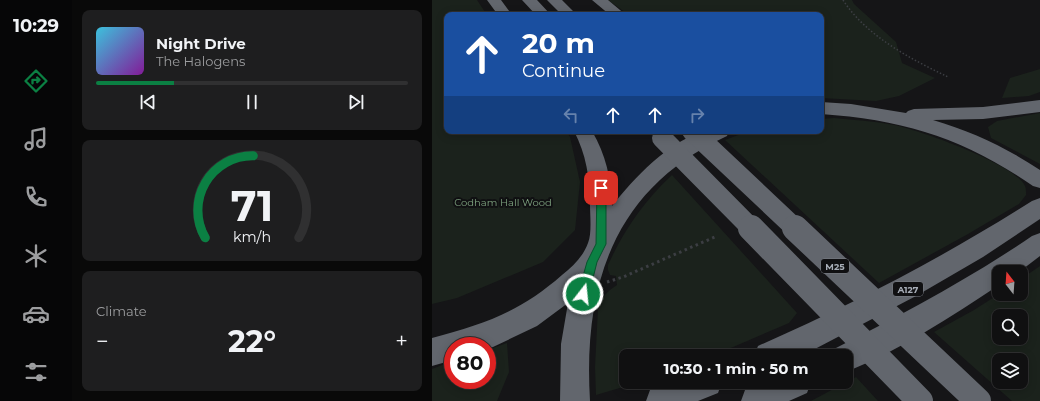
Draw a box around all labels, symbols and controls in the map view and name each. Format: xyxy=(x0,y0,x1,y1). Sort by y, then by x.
text: 10:29 xyxy=(13,15,59,37)
text: 20 m xyxy=(522,26,595,60)
icon: ahead xyxy=(456,28,508,80)
text: Night Drive xyxy=(156,34,246,53)
text: The Halogens xyxy=(156,53,245,69)
text: Continue xyxy=(522,60,605,82)
icon: directions xyxy=(22,67,50,95)
icon: previous xyxy=(137,91,159,113)
icon: pause xyxy=(241,91,263,113)
icon: next xyxy=(345,91,367,113)
icon: left xyxy=(560,104,582,126)
icon: ahead xyxy=(602,104,624,126)
icon: ahead xyxy=(644,104,666,126)
icon: right xyxy=(686,104,708,126)
icon: music xyxy=(22,125,50,153)
pin xyxy=(584,171,618,205)
icon: arrive xyxy=(590,177,612,199)
text: 71 xyxy=(231,181,273,231)
icon: phone xyxy=(22,183,50,211)
park label: Codham Hall Wood xyxy=(454,196,552,209)
text: km/h xyxy=(233,228,271,246)
icon: climate xyxy=(22,242,50,270)
road number: M25 xyxy=(821,259,849,273)
north arrow xyxy=(992,265,1028,301)
map controls xyxy=(992,265,1028,389)
position arrow xyxy=(562,273,604,315)
road number: A127 xyxy=(893,282,923,296)
icon: car xyxy=(22,300,50,328)
text: Climate xyxy=(96,303,147,319)
button: search xyxy=(992,309,1028,345)
text: 22° xyxy=(228,323,276,360)
text: − xyxy=(96,328,109,355)
text: + xyxy=(395,328,408,355)
speed limit sign: 80 xyxy=(444,337,496,389)
button: layers xyxy=(992,353,1028,389)
icon: filters xyxy=(22,358,50,386)
text: 10:30 · 1 min · 50 m xyxy=(664,359,808,378)

